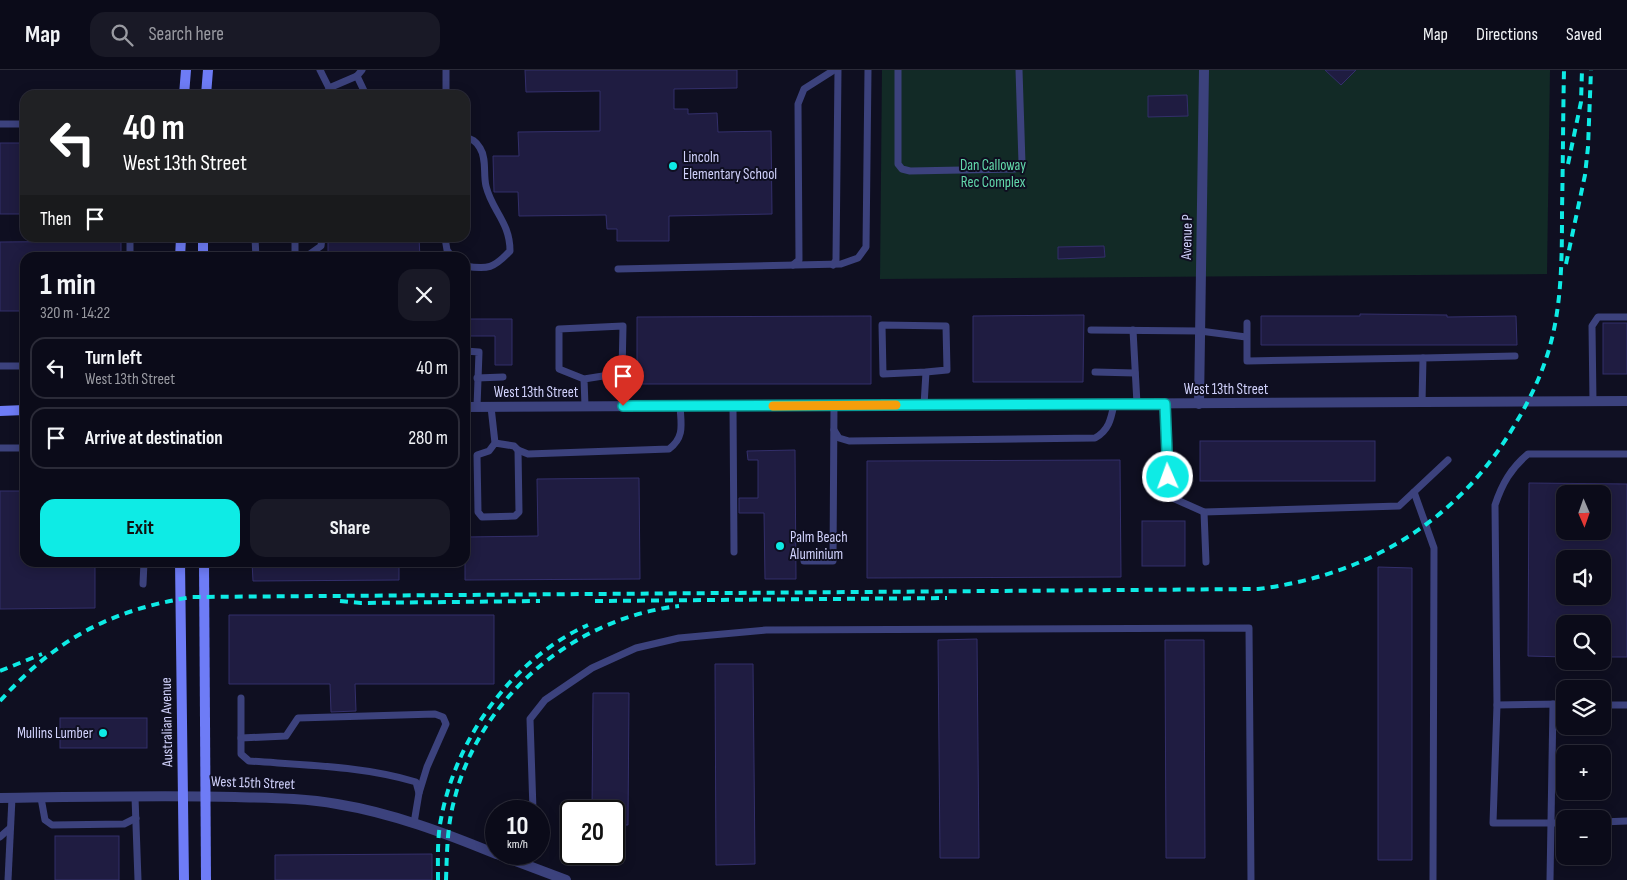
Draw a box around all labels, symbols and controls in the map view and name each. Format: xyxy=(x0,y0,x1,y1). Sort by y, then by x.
search box xyxy=(90,12,440,57)
text: Map xyxy=(25,20,60,49)
icon: search xyxy=(108,21,136,49)
text: Search here xyxy=(148,23,224,46)
text: Map xyxy=(1423,24,1448,45)
text: Directions xyxy=(1476,24,1538,45)
text: Saved xyxy=(1566,24,1602,45)
text: 40 m xyxy=(123,107,185,150)
icon: left xyxy=(40,110,105,175)
place label: Lincoln Elementary School xyxy=(683,148,777,184)
text: West 13th Street xyxy=(123,150,247,177)
park label: Dan Calloway Rec Complex xyxy=(960,156,1026,192)
marker: Lincoln Elementary School xyxy=(667,160,679,172)
icon: arrive xyxy=(81,205,109,233)
text: Then xyxy=(40,208,71,231)
street label: Avenue P xyxy=(1177,214,1197,261)
text: 1 min xyxy=(40,267,96,303)
button: close xyxy=(398,269,450,321)
text: 320 m · 14:22 xyxy=(40,304,110,323)
text: Turn left xyxy=(85,347,142,370)
icon: left xyxy=(42,354,70,382)
pin xyxy=(602,355,644,406)
text: 40 m xyxy=(416,357,448,380)
icon: arrive xyxy=(609,362,637,390)
text: West 13th Street xyxy=(85,370,175,389)
street label: West 13th Street xyxy=(1184,380,1269,399)
street label: West 13th Street xyxy=(494,383,579,402)
icon: arrive xyxy=(42,424,70,452)
text: Arrive at destination xyxy=(85,427,223,450)
text: 280 m xyxy=(408,427,448,450)
position arrow xyxy=(1141,450,1193,502)
north arrow xyxy=(1556,485,1611,540)
map controls xyxy=(1556,485,1611,865)
button: Exit xyxy=(40,499,240,557)
button: Share xyxy=(250,499,450,557)
place label: Palm Beach Aluminium xyxy=(789,528,848,564)
marker: Palm Beach Aluminium xyxy=(774,540,786,552)
button: sound xyxy=(1556,550,1611,605)
button: search xyxy=(1556,615,1611,670)
street label: Australian Avenue xyxy=(157,677,177,768)
button: layers xyxy=(1556,680,1611,735)
place label: Mullins Lumber xyxy=(17,724,94,743)
marker: Mullins Lumber xyxy=(97,727,109,739)
button: + xyxy=(1556,745,1611,800)
street label: West 15th Street xyxy=(211,772,296,794)
speed limit sign: 20 xyxy=(560,800,625,865)
button: − xyxy=(1556,810,1611,865)
text: 10 xyxy=(507,811,528,842)
text: km/h xyxy=(507,837,528,852)

